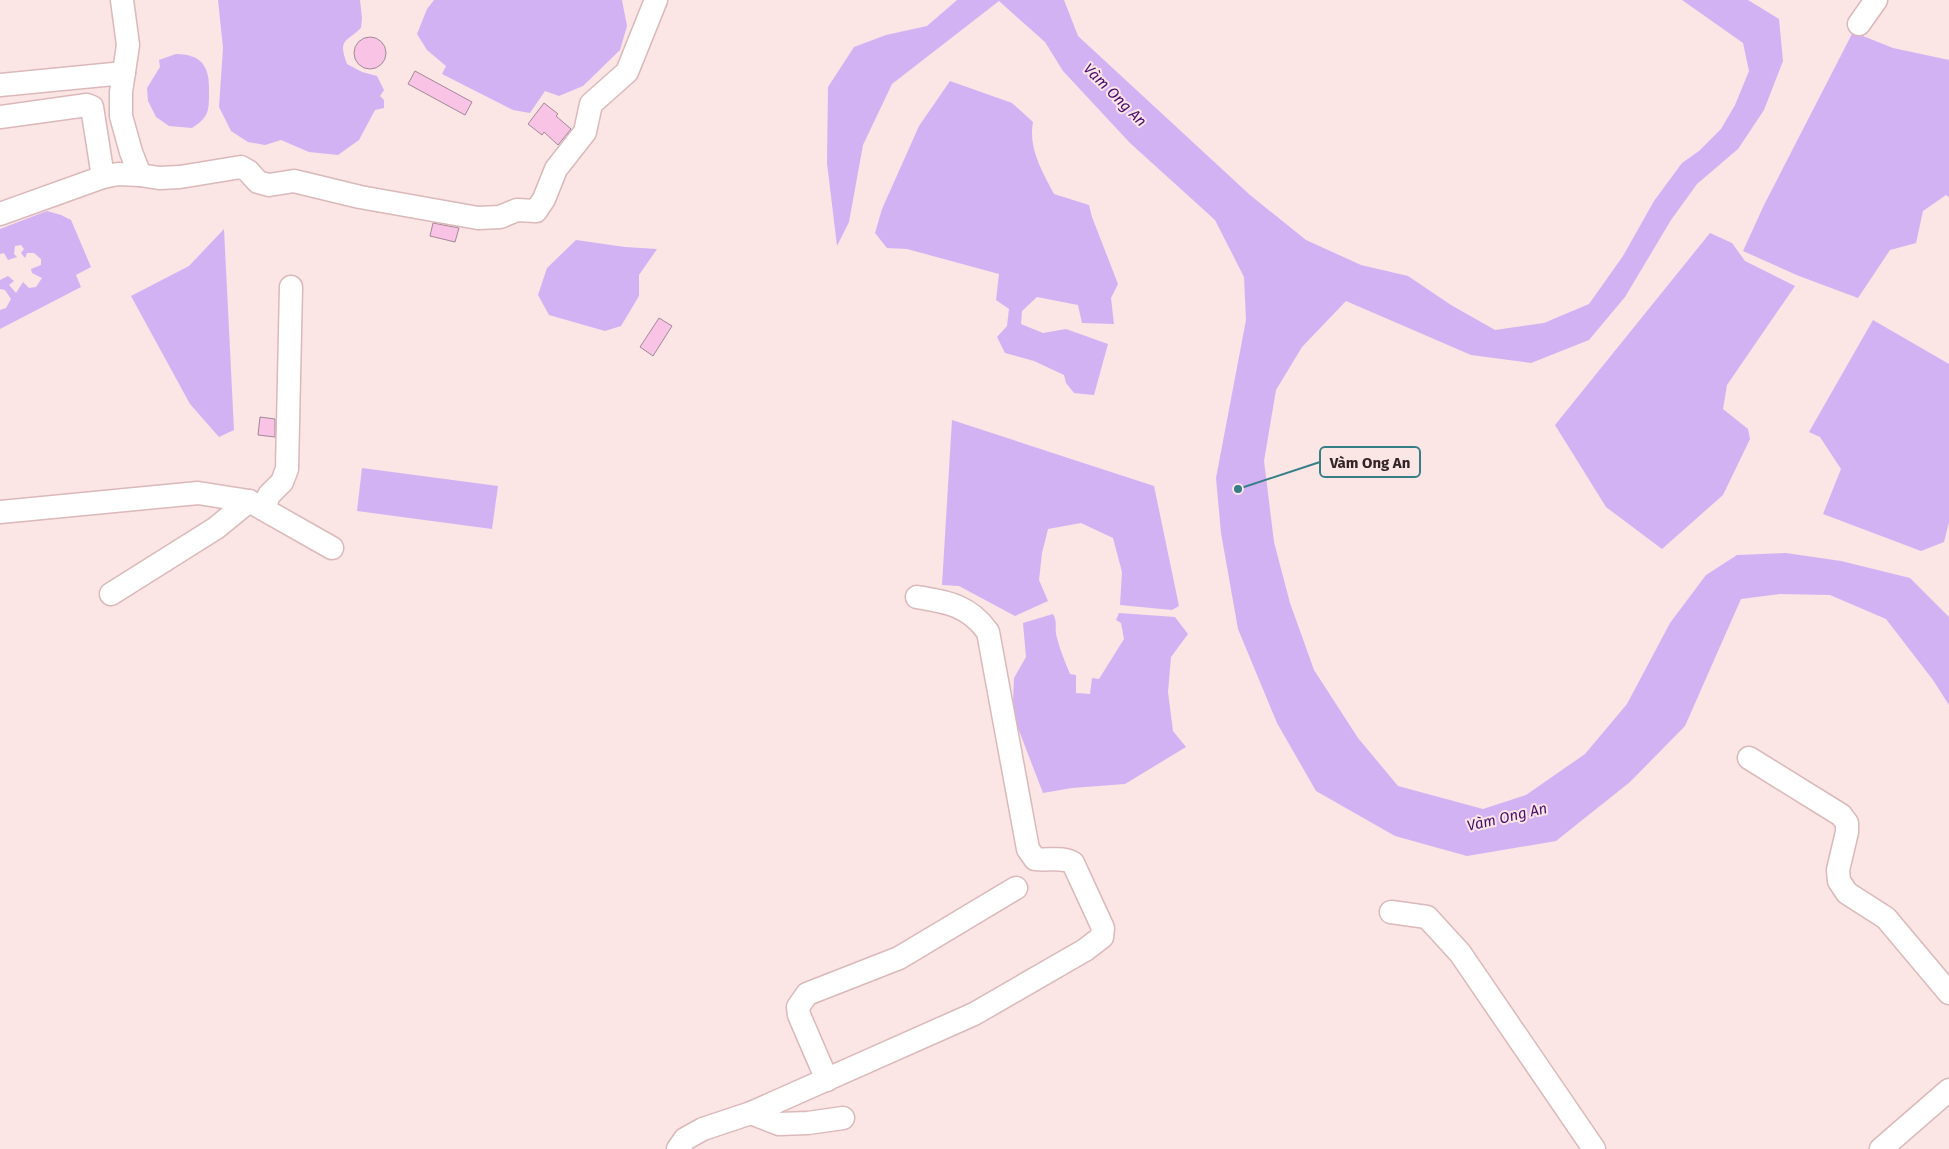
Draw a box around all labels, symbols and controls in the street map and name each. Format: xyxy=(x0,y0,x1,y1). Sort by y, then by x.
water label: Vàm Ong An xyxy=(1080,60,1150,130)
callout: Vàm Ong An xyxy=(1320,447,1420,477)
text: Vàm Ong An xyxy=(1329,454,1410,472)
water label: Vàm Ong An xyxy=(1465,799,1549,835)

